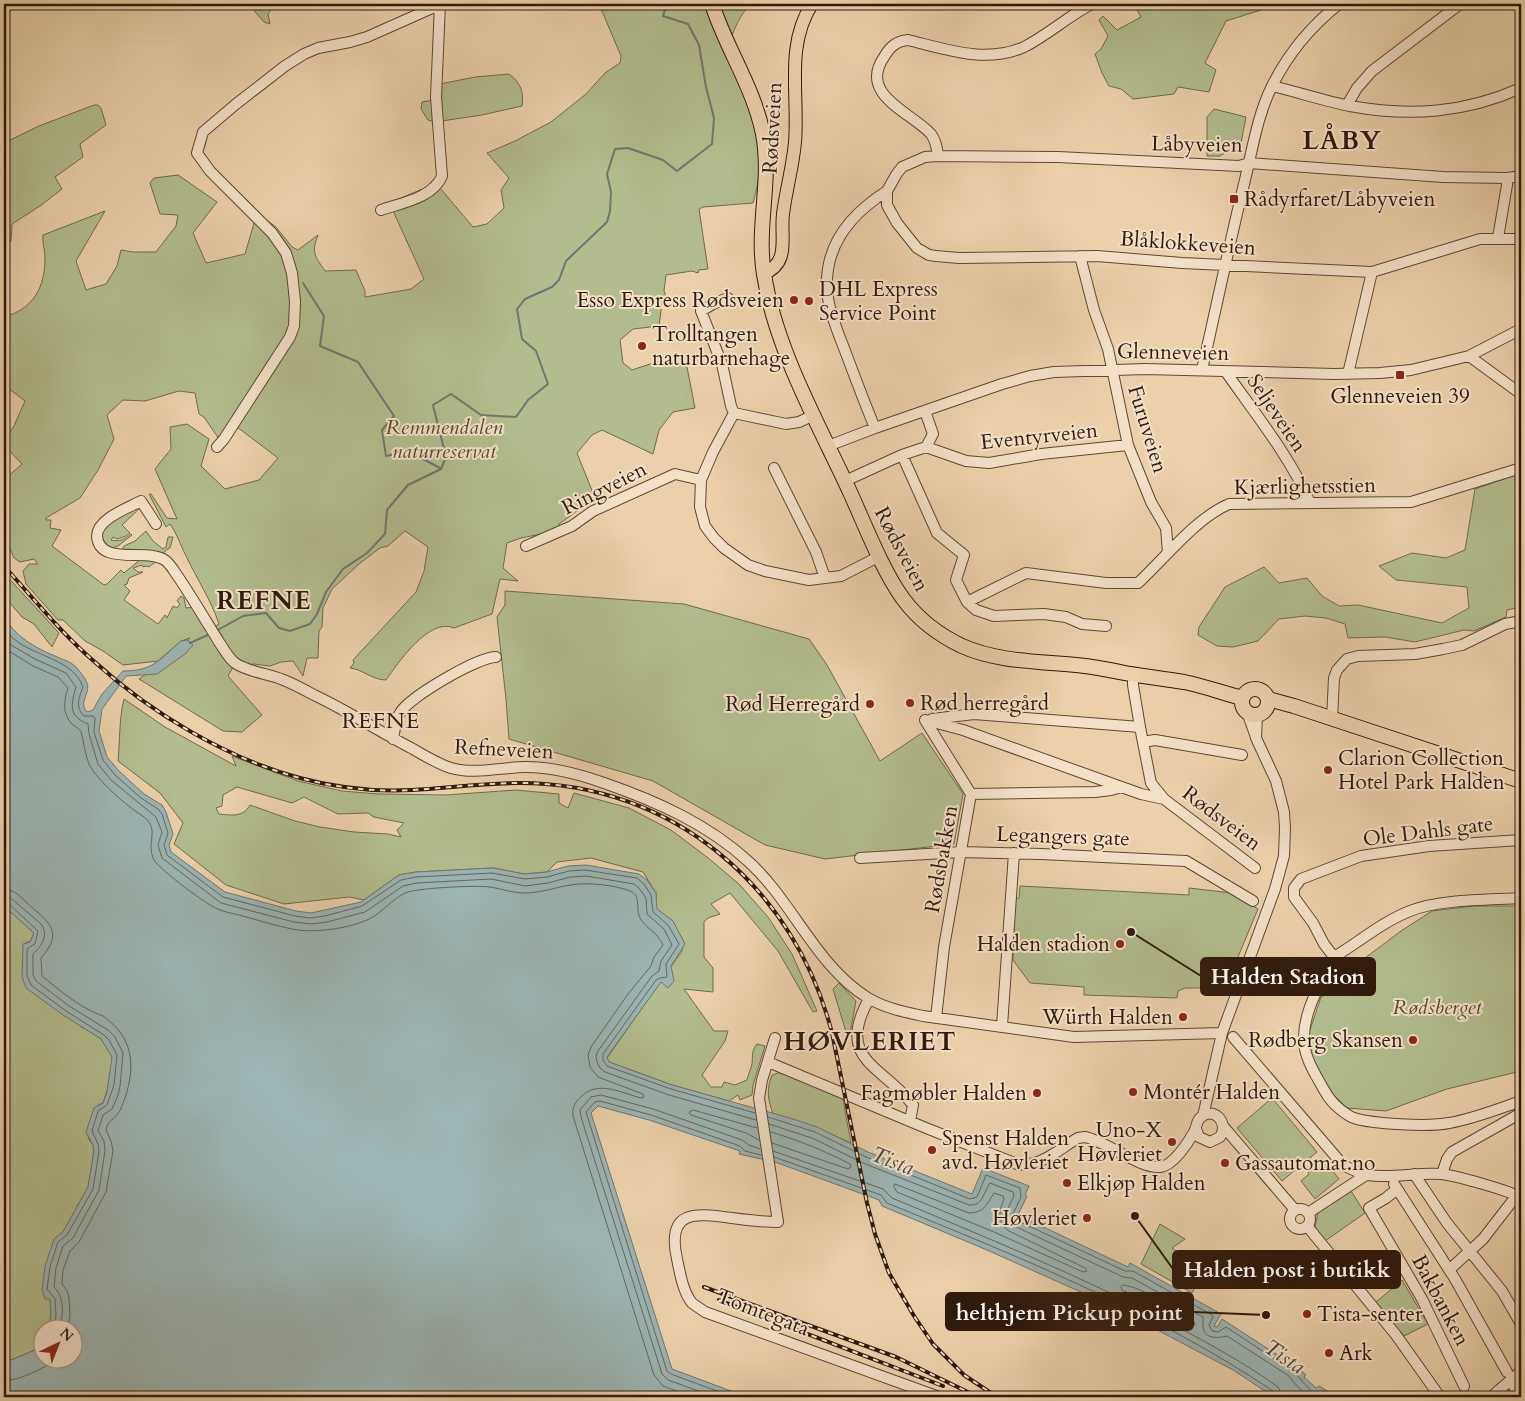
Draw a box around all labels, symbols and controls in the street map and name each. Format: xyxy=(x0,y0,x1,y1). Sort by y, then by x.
street label: Rødsveien xyxy=(756,81,789,175)
district label: LÅBY xyxy=(1302,122,1382,158)
street label: Låbyveien xyxy=(1151,129,1243,160)
place label: Rådyrfaret/Låbyveien xyxy=(1244,185,1435,214)
marker: Rådyrfaret/Låbyveien xyxy=(1228,193,1240,205)
street label: Blåklokkeveien xyxy=(1119,224,1257,263)
place label: DHL Express Service Point xyxy=(819,275,938,328)
place label: Esso Express Rødsveien xyxy=(576,286,784,315)
marker: Esso Express Rødsveien xyxy=(788,294,800,306)
marker: DHL Express Service Point xyxy=(803,295,815,307)
place label: Trolltangen naturbarnehage xyxy=(652,320,790,373)
street label: Glenneveien xyxy=(1117,337,1230,368)
marker: Trolltangen naturbarnehage xyxy=(636,340,648,352)
street label: Seljeveien xyxy=(1240,369,1313,458)
marker: Glenneveien 39 xyxy=(1394,369,1406,381)
street label: Furuveien xyxy=(1120,382,1175,477)
place label: Glenneveien 39 xyxy=(1330,382,1470,411)
park label: Remmendalen naturreservat xyxy=(385,413,503,466)
street label: Eventyrveien xyxy=(979,416,1099,457)
street label: Ringveien xyxy=(557,455,652,522)
street label: Kjærlighetsstien xyxy=(1234,471,1376,502)
street label: Rødsveien xyxy=(867,502,936,597)
district label: REFNE xyxy=(216,583,312,618)
place label: Rød herregård xyxy=(920,689,1049,718)
place label: Rød Herregård xyxy=(725,690,860,719)
marker: Rød herregård xyxy=(904,697,916,709)
marker: Rød Herregård xyxy=(864,698,876,710)
district label: REFNE xyxy=(342,706,420,736)
street label: Refneveien xyxy=(454,732,554,767)
place label: Clarion Collection Hotel Park Halden xyxy=(1338,744,1505,797)
marker: Clarion Collection Hotel Park Halden xyxy=(1322,764,1334,776)
street label: Rødsveien xyxy=(1176,779,1267,858)
street label: Rødsbakken xyxy=(918,803,965,915)
street label: Ole Dahls gate xyxy=(1361,809,1495,854)
street label: Legangers gate xyxy=(996,820,1130,853)
place label: Halden stadion xyxy=(977,930,1110,959)
marker: Halden stadion xyxy=(1114,938,1126,950)
callout: Halden Stadion xyxy=(1201,958,1375,995)
text: Halden Stadion xyxy=(1211,962,1365,992)
park label: Rødsberget xyxy=(1392,993,1483,1022)
place label: Würth Halden xyxy=(1041,1003,1173,1032)
marker: Würth Halden xyxy=(1177,1011,1189,1023)
district label: HØVLERIET xyxy=(783,1024,957,1059)
place label: Rødberg Skansen xyxy=(1248,1026,1403,1055)
marker: Rødberg Skansen xyxy=(1407,1034,1419,1046)
place label: Montér Halden xyxy=(1143,1078,1280,1107)
place label: Fagmøbler Halden xyxy=(861,1079,1027,1108)
marker: Montér Halden xyxy=(1127,1086,1139,1098)
marker: Fagmøbler Halden xyxy=(1031,1087,1043,1099)
place label: Uno-X Høvleriet xyxy=(1077,1116,1162,1169)
place label: Spenst Halden avd. Høvleriet xyxy=(942,1124,1069,1177)
marker: Uno-X Høvleriet xyxy=(1166,1136,1178,1148)
water label: Tista xyxy=(867,1139,919,1183)
marker: Spenst Halden avd. Høvleriet xyxy=(926,1144,938,1156)
place label: Gassautomat.no xyxy=(1235,1149,1375,1178)
marker: Gassautomat.no xyxy=(1219,1157,1231,1169)
place label: Elkjøp Halden xyxy=(1077,1169,1206,1198)
marker: Elkjøp Halden xyxy=(1061,1177,1073,1189)
place label: Høvleriet xyxy=(992,1204,1077,1233)
marker: Høvleriet xyxy=(1081,1212,1093,1224)
street label: Bakbanken xyxy=(1404,1249,1477,1351)
callout: Halden post i butikk xyxy=(1173,1251,1400,1288)
text: Halden post i butikk xyxy=(1184,1255,1391,1285)
street label: Tomtegata xyxy=(712,1282,813,1343)
callout: helthjem Pickup point xyxy=(946,1293,1193,1330)
text: helthjem Pickup point xyxy=(956,1298,1183,1328)
place label: Tista-senter xyxy=(1317,1300,1423,1329)
marker: Tista-senter xyxy=(1301,1308,1313,1320)
north arrow xyxy=(32,1318,82,1368)
text: N xyxy=(56,1324,77,1346)
water label: Tista xyxy=(1258,1332,1311,1382)
place label: Ark xyxy=(1339,1339,1374,1368)
marker: Ark xyxy=(1323,1347,1335,1359)

